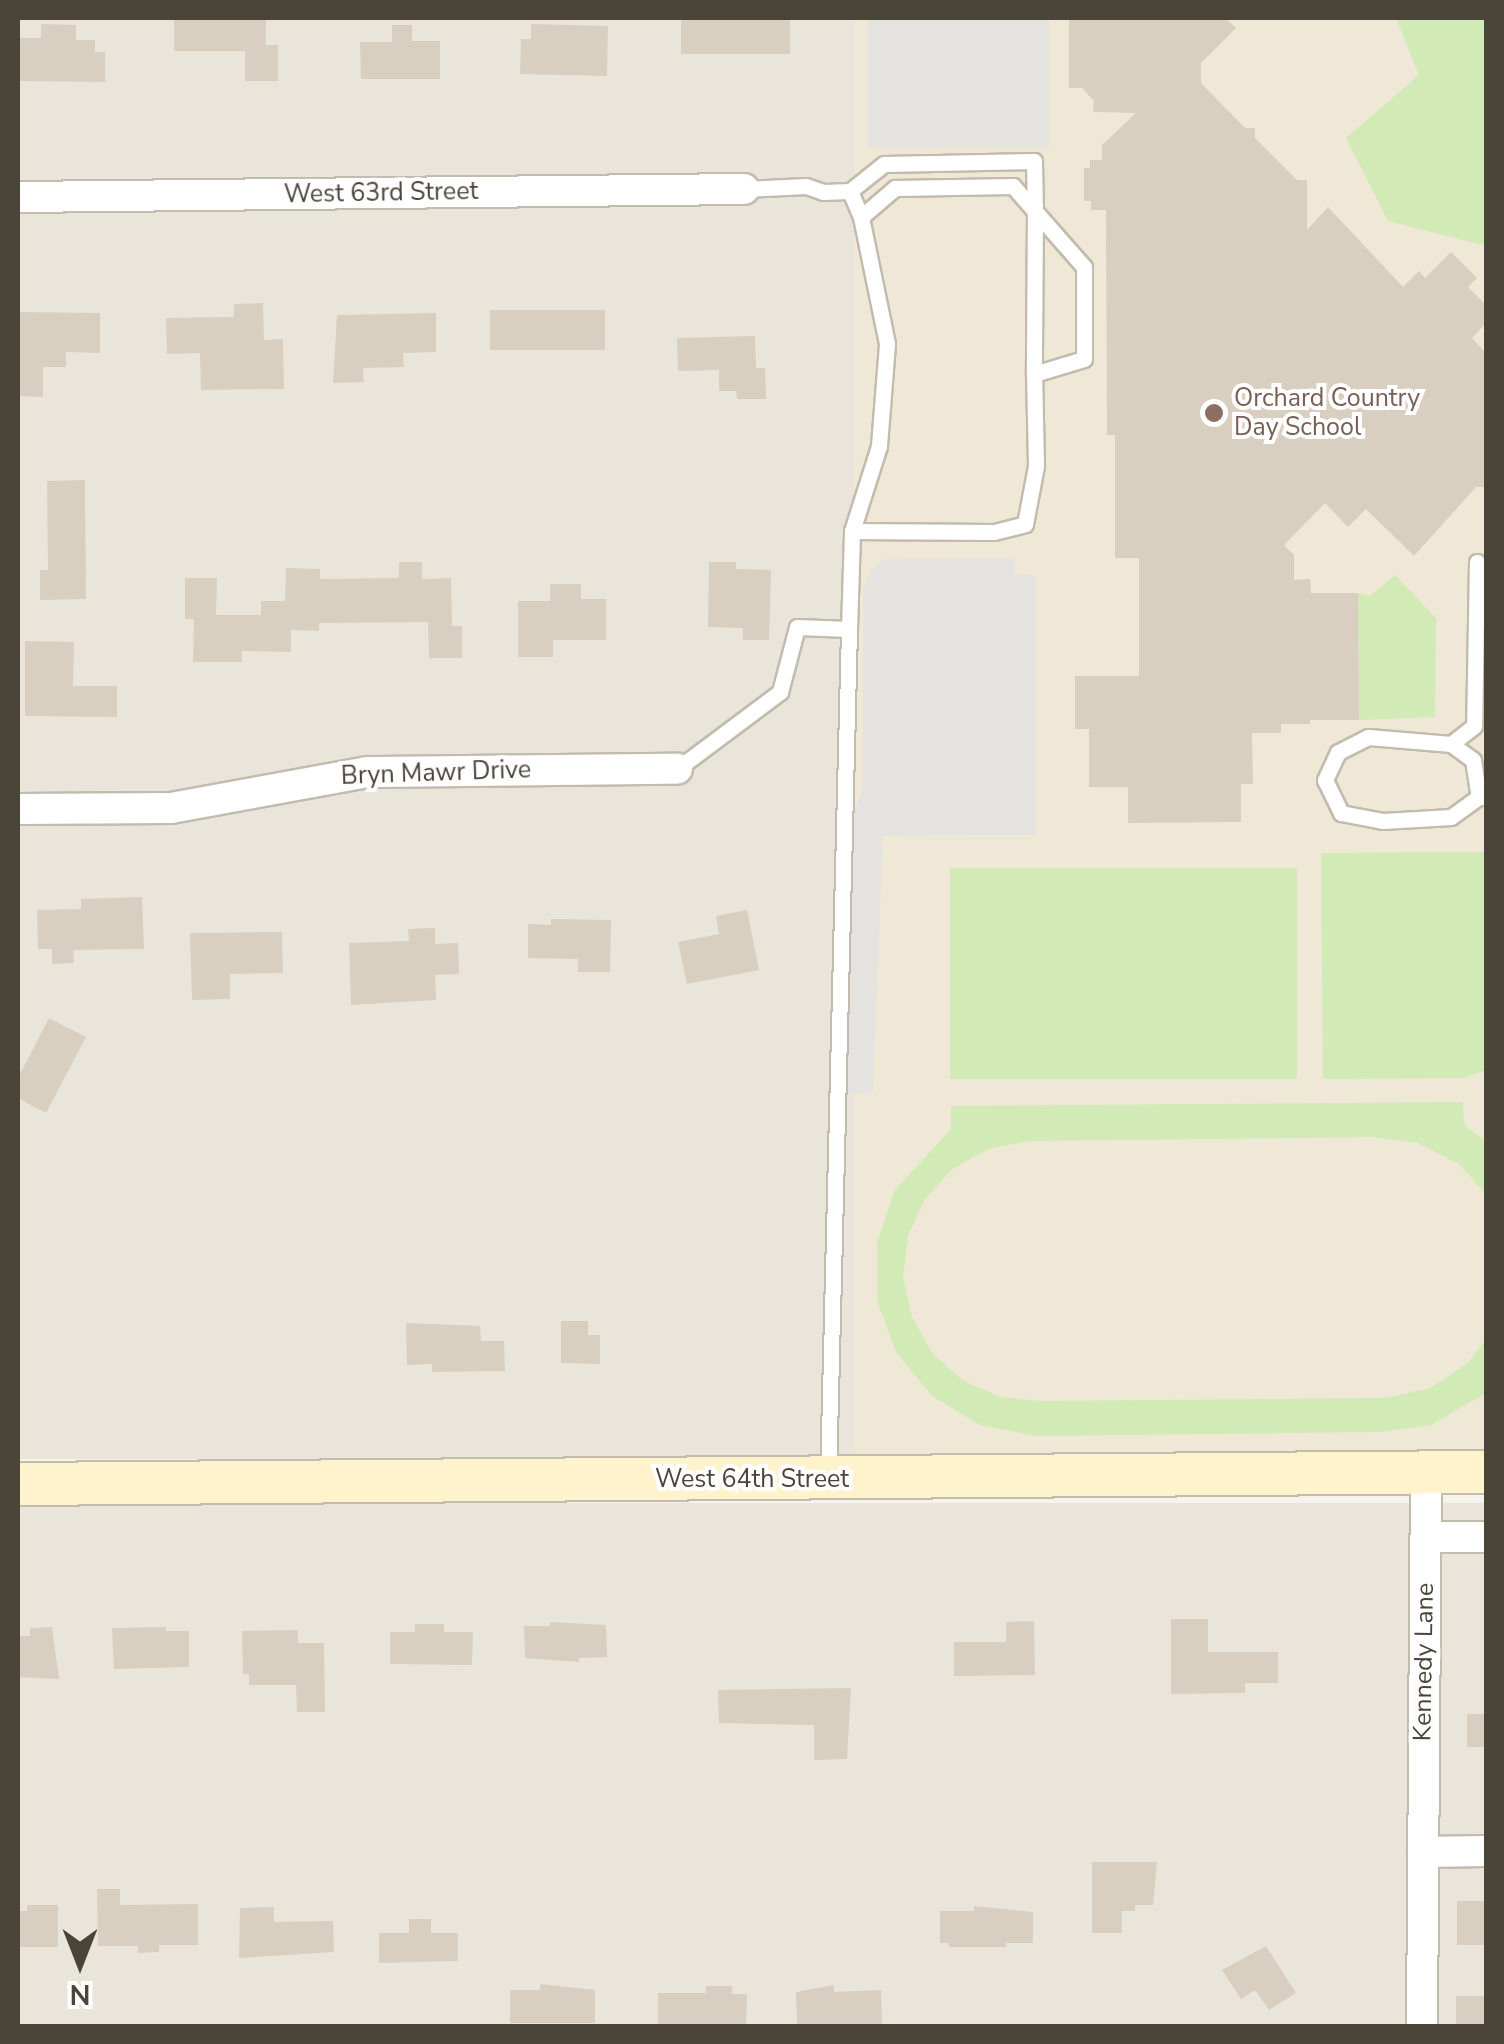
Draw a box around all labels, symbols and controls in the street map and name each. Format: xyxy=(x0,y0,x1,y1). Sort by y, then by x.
street label: West 63rd Street xyxy=(284,176,478,210)
place label: Orchard Country Day School xyxy=(1234,384,1420,443)
marker: Orchard Country Day School xyxy=(1203,402,1225,424)
street label: Bryn Mawr Drive xyxy=(340,755,532,791)
street label: West 64th Street xyxy=(655,1464,849,1494)
street label: Kennedy Lane xyxy=(1408,1582,1440,1742)
north arrow xyxy=(30,1914,130,2014)
text: N xyxy=(70,1975,90,2013)

